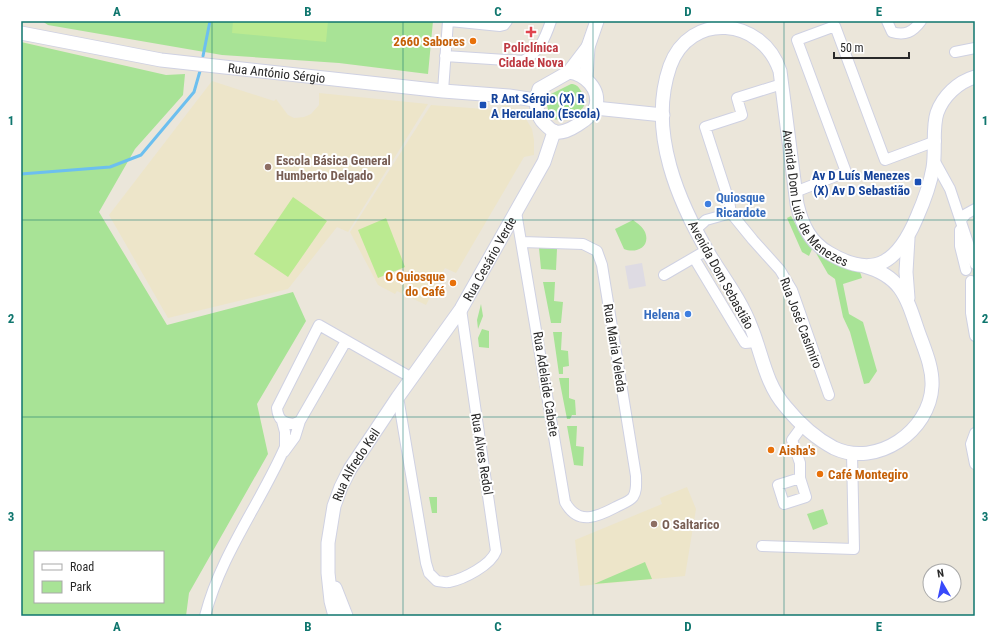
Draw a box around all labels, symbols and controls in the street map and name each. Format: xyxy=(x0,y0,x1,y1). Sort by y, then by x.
text: A xyxy=(113,4,121,19)
text: B xyxy=(304,4,312,19)
text: C xyxy=(494,4,502,19)
text: D xyxy=(684,4,692,19)
text: E xyxy=(876,4,883,19)
marker: Policlínica Cidade Nova xyxy=(525,26,537,38)
place label: 2660 Sabores xyxy=(393,34,465,49)
scale bar xyxy=(834,34,909,60)
marker: 2660 Sabores xyxy=(468,36,478,46)
place label: Policlínica Cidade Nova xyxy=(498,40,564,70)
text: 50 m xyxy=(840,41,864,55)
street label: Rua António Sérgio xyxy=(227,60,326,86)
place label: R Ant Sérgio (X) R A Herculano (Escola) xyxy=(491,91,600,121)
marker: R Ant Sérgio (X) R A Herculano (Escola) xyxy=(478,100,488,110)
text: 1 xyxy=(8,113,14,128)
text: 1 xyxy=(982,113,988,128)
street label: Avenida Dom Luís de Menezes xyxy=(780,129,850,269)
place label: Escola Básica General Humberto Delgado xyxy=(276,153,391,183)
marker: Escola Básica General Humberto Delgado xyxy=(263,162,273,172)
place label: Av D Luís Menezes (X) Av D Sebastião xyxy=(812,168,911,198)
marker: Av D Luís Menezes (X) Av D Sebastião xyxy=(913,177,923,187)
place label: Quiosque Ricardote xyxy=(716,190,766,220)
marker: Quiosque Ricardote xyxy=(703,199,713,209)
street label: Rua Cesário Verde xyxy=(460,214,519,303)
street label: Avenida Dom Sebastião xyxy=(685,218,757,332)
place label: O Quiosque do Café xyxy=(385,269,445,299)
street label: Rua José Casimiro xyxy=(777,276,825,370)
marker: O Quiosque do Café xyxy=(448,278,458,288)
street label: Rua Maria Veleda xyxy=(601,303,629,393)
place label: Helena xyxy=(644,307,680,322)
marker: Helena xyxy=(683,309,693,319)
text: 2 xyxy=(8,311,15,326)
text: 2 xyxy=(982,311,989,326)
street label: Rua Adelaide Cabete xyxy=(530,330,562,438)
street label: Rua Alves Redol xyxy=(468,412,496,496)
street label: Rua Alfredo Keil xyxy=(329,425,383,503)
place label: Aisha's xyxy=(779,443,816,458)
marker: Aisha's xyxy=(766,445,776,455)
place label: Café Montegiro xyxy=(828,467,909,482)
marker: Café Montegiro xyxy=(815,469,825,479)
text: 3 xyxy=(8,509,14,524)
text: 3 xyxy=(982,509,988,524)
place label: O Saltarico xyxy=(662,517,720,532)
marker: O Saltarico xyxy=(649,519,659,529)
legend xyxy=(34,551,164,603)
text: Road xyxy=(70,560,94,574)
north arrow xyxy=(922,563,962,603)
text: N xyxy=(936,567,945,581)
text: Park xyxy=(70,580,92,594)
text: A xyxy=(113,619,121,634)
text: B xyxy=(304,619,312,634)
text: C xyxy=(494,619,502,634)
text: D xyxy=(684,619,692,634)
text: E xyxy=(876,619,883,634)

